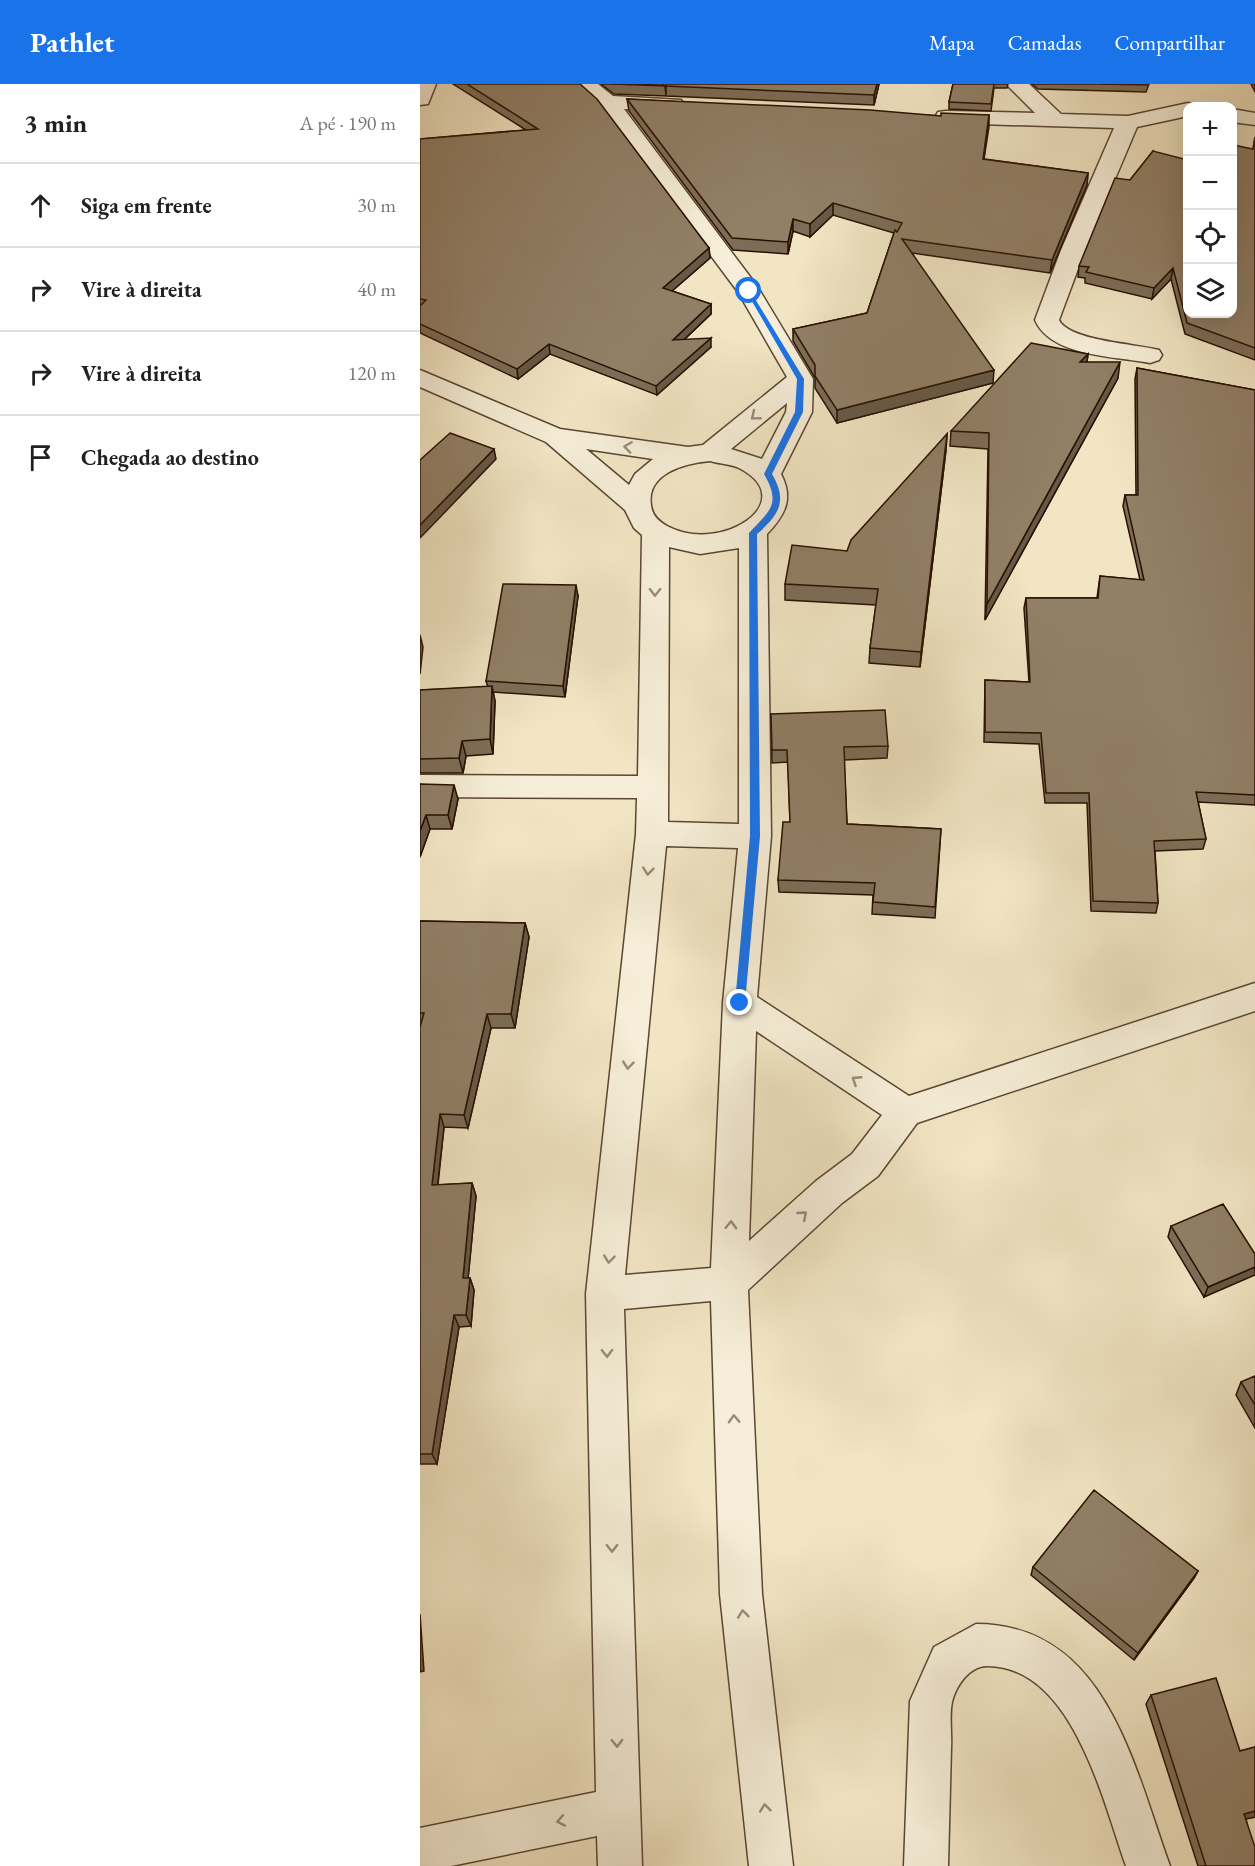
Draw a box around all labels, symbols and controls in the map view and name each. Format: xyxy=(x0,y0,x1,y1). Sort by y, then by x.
text: Pathlet xyxy=(30,24,114,60)
text: Mapa xyxy=(929,29,975,56)
text: Camadas xyxy=(1008,29,1081,56)
text: Compartilhar xyxy=(1114,29,1225,56)
map controls xyxy=(1183,102,1237,318)
button: + xyxy=(1183,102,1237,156)
text: 3 min xyxy=(24,106,87,140)
text: A pé · 190 m xyxy=(300,110,396,136)
button: − xyxy=(1183,156,1237,210)
icon: ahead xyxy=(24,189,57,222)
text: Siga em frente xyxy=(81,191,212,220)
text: 30 m xyxy=(357,192,396,218)
button: locate xyxy=(1183,210,1237,264)
button: layers xyxy=(1183,264,1237,318)
icon: right xyxy=(24,273,57,306)
text: Vire à direita xyxy=(81,275,202,304)
text: 40 m xyxy=(357,276,396,302)
route start xyxy=(735,277,761,303)
icon: right xyxy=(24,357,57,390)
text: Vire à direita xyxy=(81,359,202,388)
text: 120 m xyxy=(348,360,396,386)
one-way arrow xyxy=(751,409,762,420)
icon: arrive xyxy=(24,441,57,474)
one-way arrow xyxy=(624,441,633,453)
text: Chegada ao destino xyxy=(81,443,259,472)
one-way arrow xyxy=(649,587,661,596)
one-way arrow xyxy=(642,866,655,875)
route end xyxy=(726,989,752,1015)
one-way arrow xyxy=(622,1060,635,1069)
one-way arrow xyxy=(852,1076,863,1087)
one-way arrow xyxy=(796,1211,807,1222)
one-way arrow xyxy=(725,1220,737,1229)
one-way arrow xyxy=(603,1254,616,1263)
one-way arrow xyxy=(601,1348,613,1357)
one-way arrow xyxy=(728,1415,741,1424)
one-way arrow xyxy=(606,1543,618,1552)
one-way arrow xyxy=(738,1609,750,1619)
one-way arrow xyxy=(610,1738,623,1747)
one-way arrow xyxy=(759,1803,772,1812)
one-way arrow xyxy=(556,1814,566,1827)

